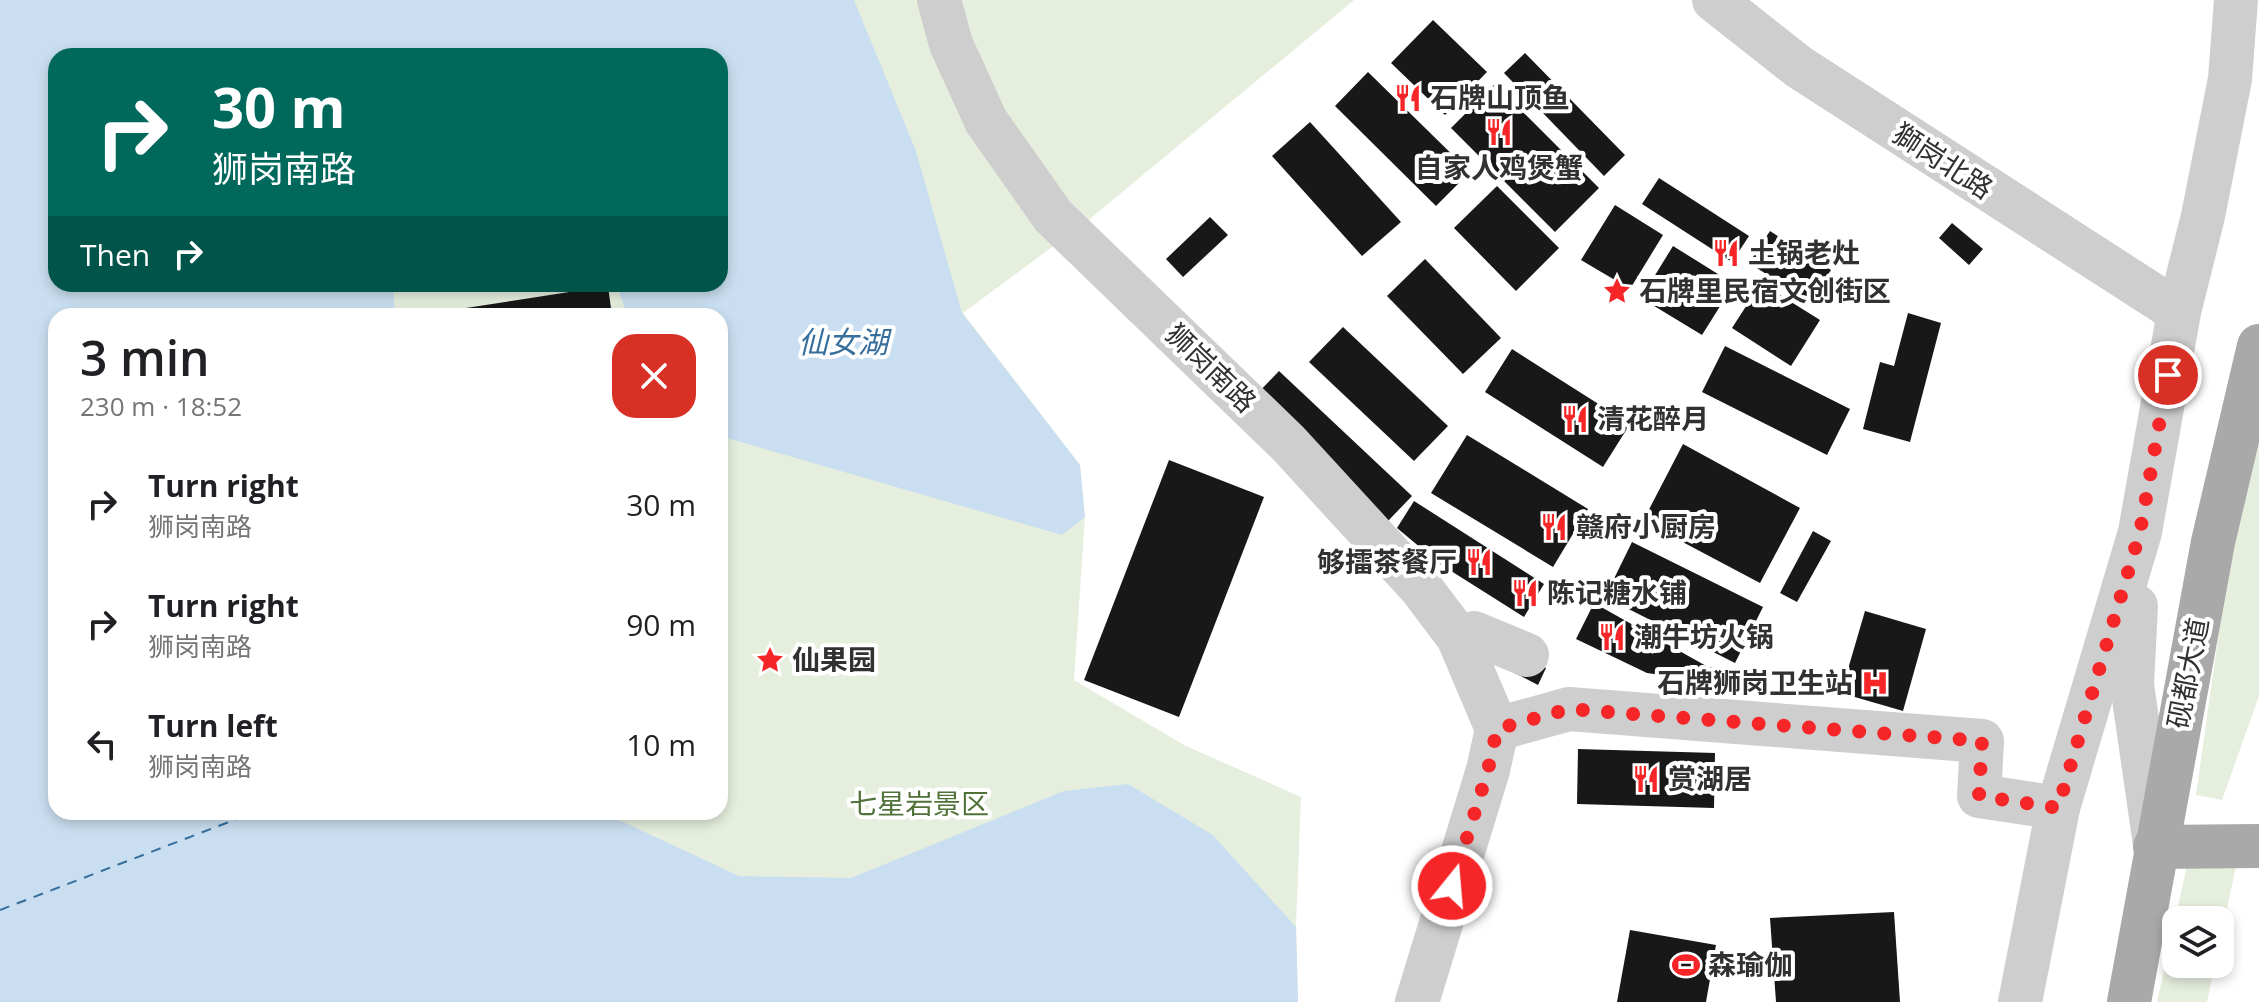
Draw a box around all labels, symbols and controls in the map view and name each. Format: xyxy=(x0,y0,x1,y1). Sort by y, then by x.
text: 30 m xyxy=(212,68,346,144)
place label: 石牌山顶鱼 xyxy=(1430,78,1570,116)
icon: right xyxy=(80,80,184,184)
restaurant icon: 石牌山顶鱼 xyxy=(1393,83,1423,113)
street label: 獅岗北路 xyxy=(1886,114,2001,207)
restaurant icon: 自家人鸡煲蟹 xyxy=(1484,117,1514,147)
text: 狮岗南路 xyxy=(212,144,356,193)
place label: 自家人鸡煲蟹 xyxy=(1415,148,1583,186)
icon: right xyxy=(166,232,210,276)
place label: 土锅老灶 xyxy=(1748,233,1860,271)
text: Then xyxy=(80,234,150,275)
restaurant icon: 土锅老灶 xyxy=(1711,238,1741,268)
place label: 石牌里民宿文创街区 xyxy=(1639,271,1891,309)
place icon: 石牌里民宿文创街区 xyxy=(1602,276,1632,306)
street label: 狮岗南路 xyxy=(1158,315,1265,420)
water label: 仙女湖 xyxy=(798,321,892,362)
text: 3 min xyxy=(80,325,210,390)
button: close xyxy=(612,334,696,418)
pin xyxy=(2134,341,2202,409)
icon: arrive xyxy=(2146,353,2190,397)
text: 230 m · 18:52 xyxy=(80,388,242,424)
place label: 清花醉月 xyxy=(1597,399,1709,437)
restaurant icon: 清花醉月 xyxy=(1560,404,1590,434)
text: Turn right xyxy=(148,465,299,506)
icon: right xyxy=(80,482,124,526)
text: 30 m xyxy=(626,484,696,525)
place label: 赣府小厨房 xyxy=(1576,507,1716,545)
text: 狮岗南路 xyxy=(148,508,252,544)
restaurant icon: 赣府小厨房 xyxy=(1539,512,1569,542)
place label: 够擂茶餐厅 xyxy=(1317,542,1457,580)
restaurant icon: 够擂茶餐厅 xyxy=(1464,547,1494,577)
place label: 陈记糖水铺 xyxy=(1547,573,1687,611)
restaurant icon: 陈记糖水铺 xyxy=(1510,578,1540,608)
text: Turn right xyxy=(148,585,299,626)
icon: right xyxy=(80,602,124,646)
text: 90 m xyxy=(626,604,696,645)
street label: 砚都大道 xyxy=(2158,614,2216,731)
place label: 潮牛坊火锅 xyxy=(1634,617,1774,655)
restaurant icon: 潮牛坊火锅 xyxy=(1597,622,1627,652)
text: 狮岗南路 xyxy=(148,628,252,664)
place label: 仙果园 xyxy=(792,640,876,678)
place icon: 仙果园 xyxy=(755,645,785,675)
place label: 石牌狮岗卫生站 xyxy=(1657,663,1853,701)
hospital icon: 石牌狮岗卫生站 xyxy=(1860,668,1890,698)
text: Turn left xyxy=(148,705,278,746)
icon: left xyxy=(80,722,124,766)
text: 10 m xyxy=(626,724,696,765)
text: 狮岗南路 xyxy=(148,748,252,784)
place label: 赏湖居 xyxy=(1668,759,1752,797)
restaurant icon: 赏湖居 xyxy=(1631,764,1661,794)
park label: 七星岩景区 xyxy=(849,784,989,822)
position arrow xyxy=(1410,844,1494,928)
map controls xyxy=(2162,906,2234,978)
button: layers xyxy=(2162,906,2234,978)
place label: 森瑜伽 xyxy=(1708,945,1792,983)
sports icon: 森瑜伽 xyxy=(1671,950,1701,980)

